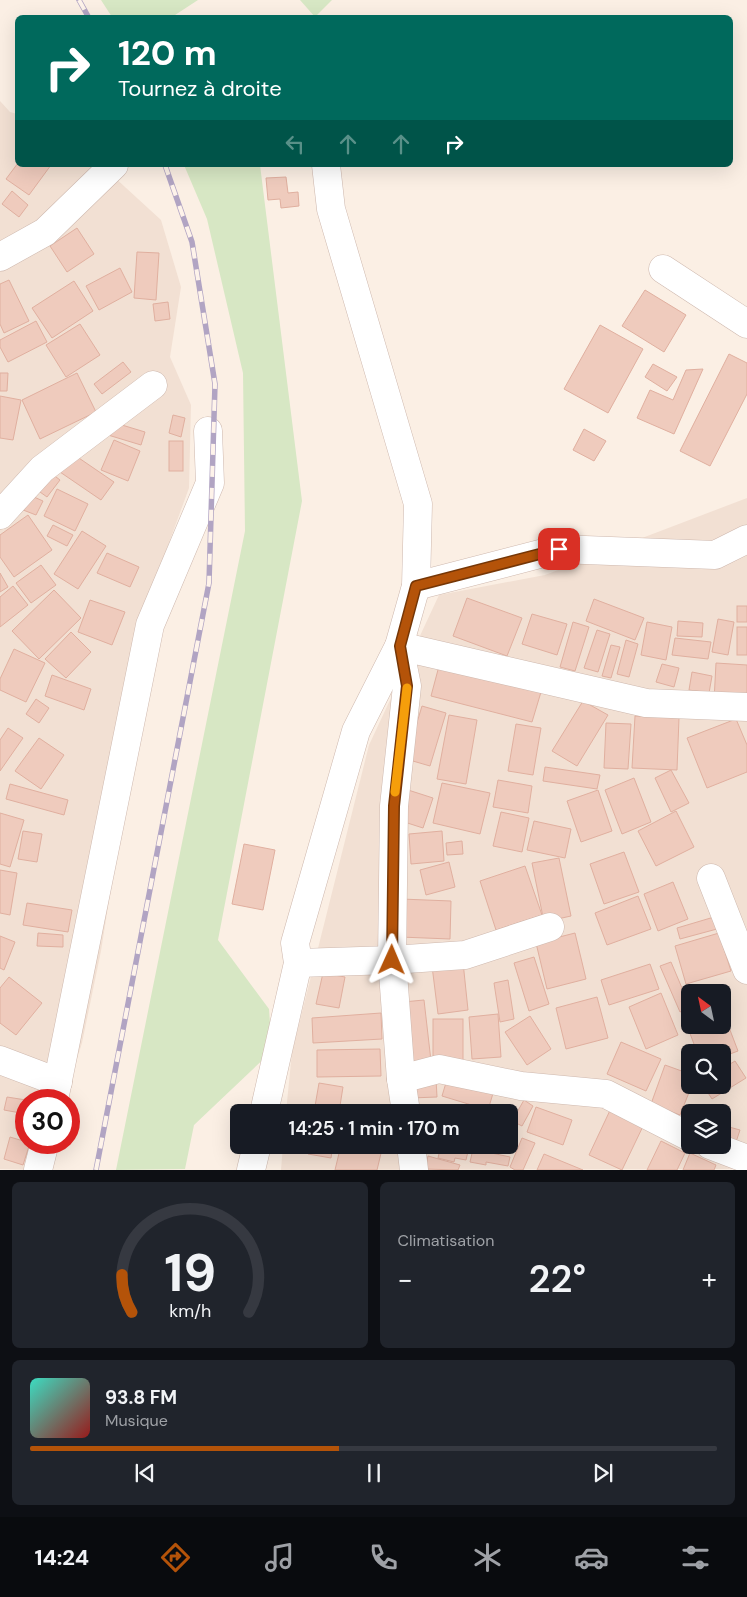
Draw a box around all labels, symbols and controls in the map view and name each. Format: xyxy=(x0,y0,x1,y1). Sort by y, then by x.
text: 120 m xyxy=(118,30,217,76)
icon: right xyxy=(35,35,100,100)
text: Tournez à droite xyxy=(118,74,282,103)
icon: left xyxy=(281,130,309,158)
icon: ahead xyxy=(334,130,362,158)
icon: ahead xyxy=(387,130,415,158)
icon: right xyxy=(440,130,468,158)
pin xyxy=(538,528,580,570)
icon: arrive xyxy=(545,535,573,563)
position arrow xyxy=(365,933,417,985)
north arrow xyxy=(681,984,731,1034)
map controls xyxy=(681,984,731,1154)
button: search xyxy=(681,1044,731,1094)
speed limit sign: 30 xyxy=(15,1089,80,1154)
button: layers xyxy=(681,1104,731,1154)
text: 14:25 · 1 min · 170 m xyxy=(289,1116,459,1141)
text: Climatisation xyxy=(398,1230,495,1251)
text: 19 xyxy=(164,1239,216,1307)
text: 22° xyxy=(529,1254,586,1304)
text: − xyxy=(398,1261,413,1298)
text: + xyxy=(702,1261,717,1298)
text: km/h xyxy=(169,1299,211,1323)
text: 93.8 FM xyxy=(105,1385,177,1410)
text: Musique xyxy=(105,1410,168,1431)
icon: previous xyxy=(131,1459,159,1487)
icon: pause xyxy=(360,1459,388,1487)
icon: next xyxy=(589,1459,617,1487)
icon: directions xyxy=(158,1540,193,1575)
icon: music xyxy=(262,1540,297,1575)
icon: phone xyxy=(366,1540,401,1575)
icon: climate xyxy=(470,1540,505,1575)
icon: car xyxy=(574,1540,609,1575)
icon: filters xyxy=(678,1540,713,1575)
text: 14:24 xyxy=(34,1543,89,1572)

